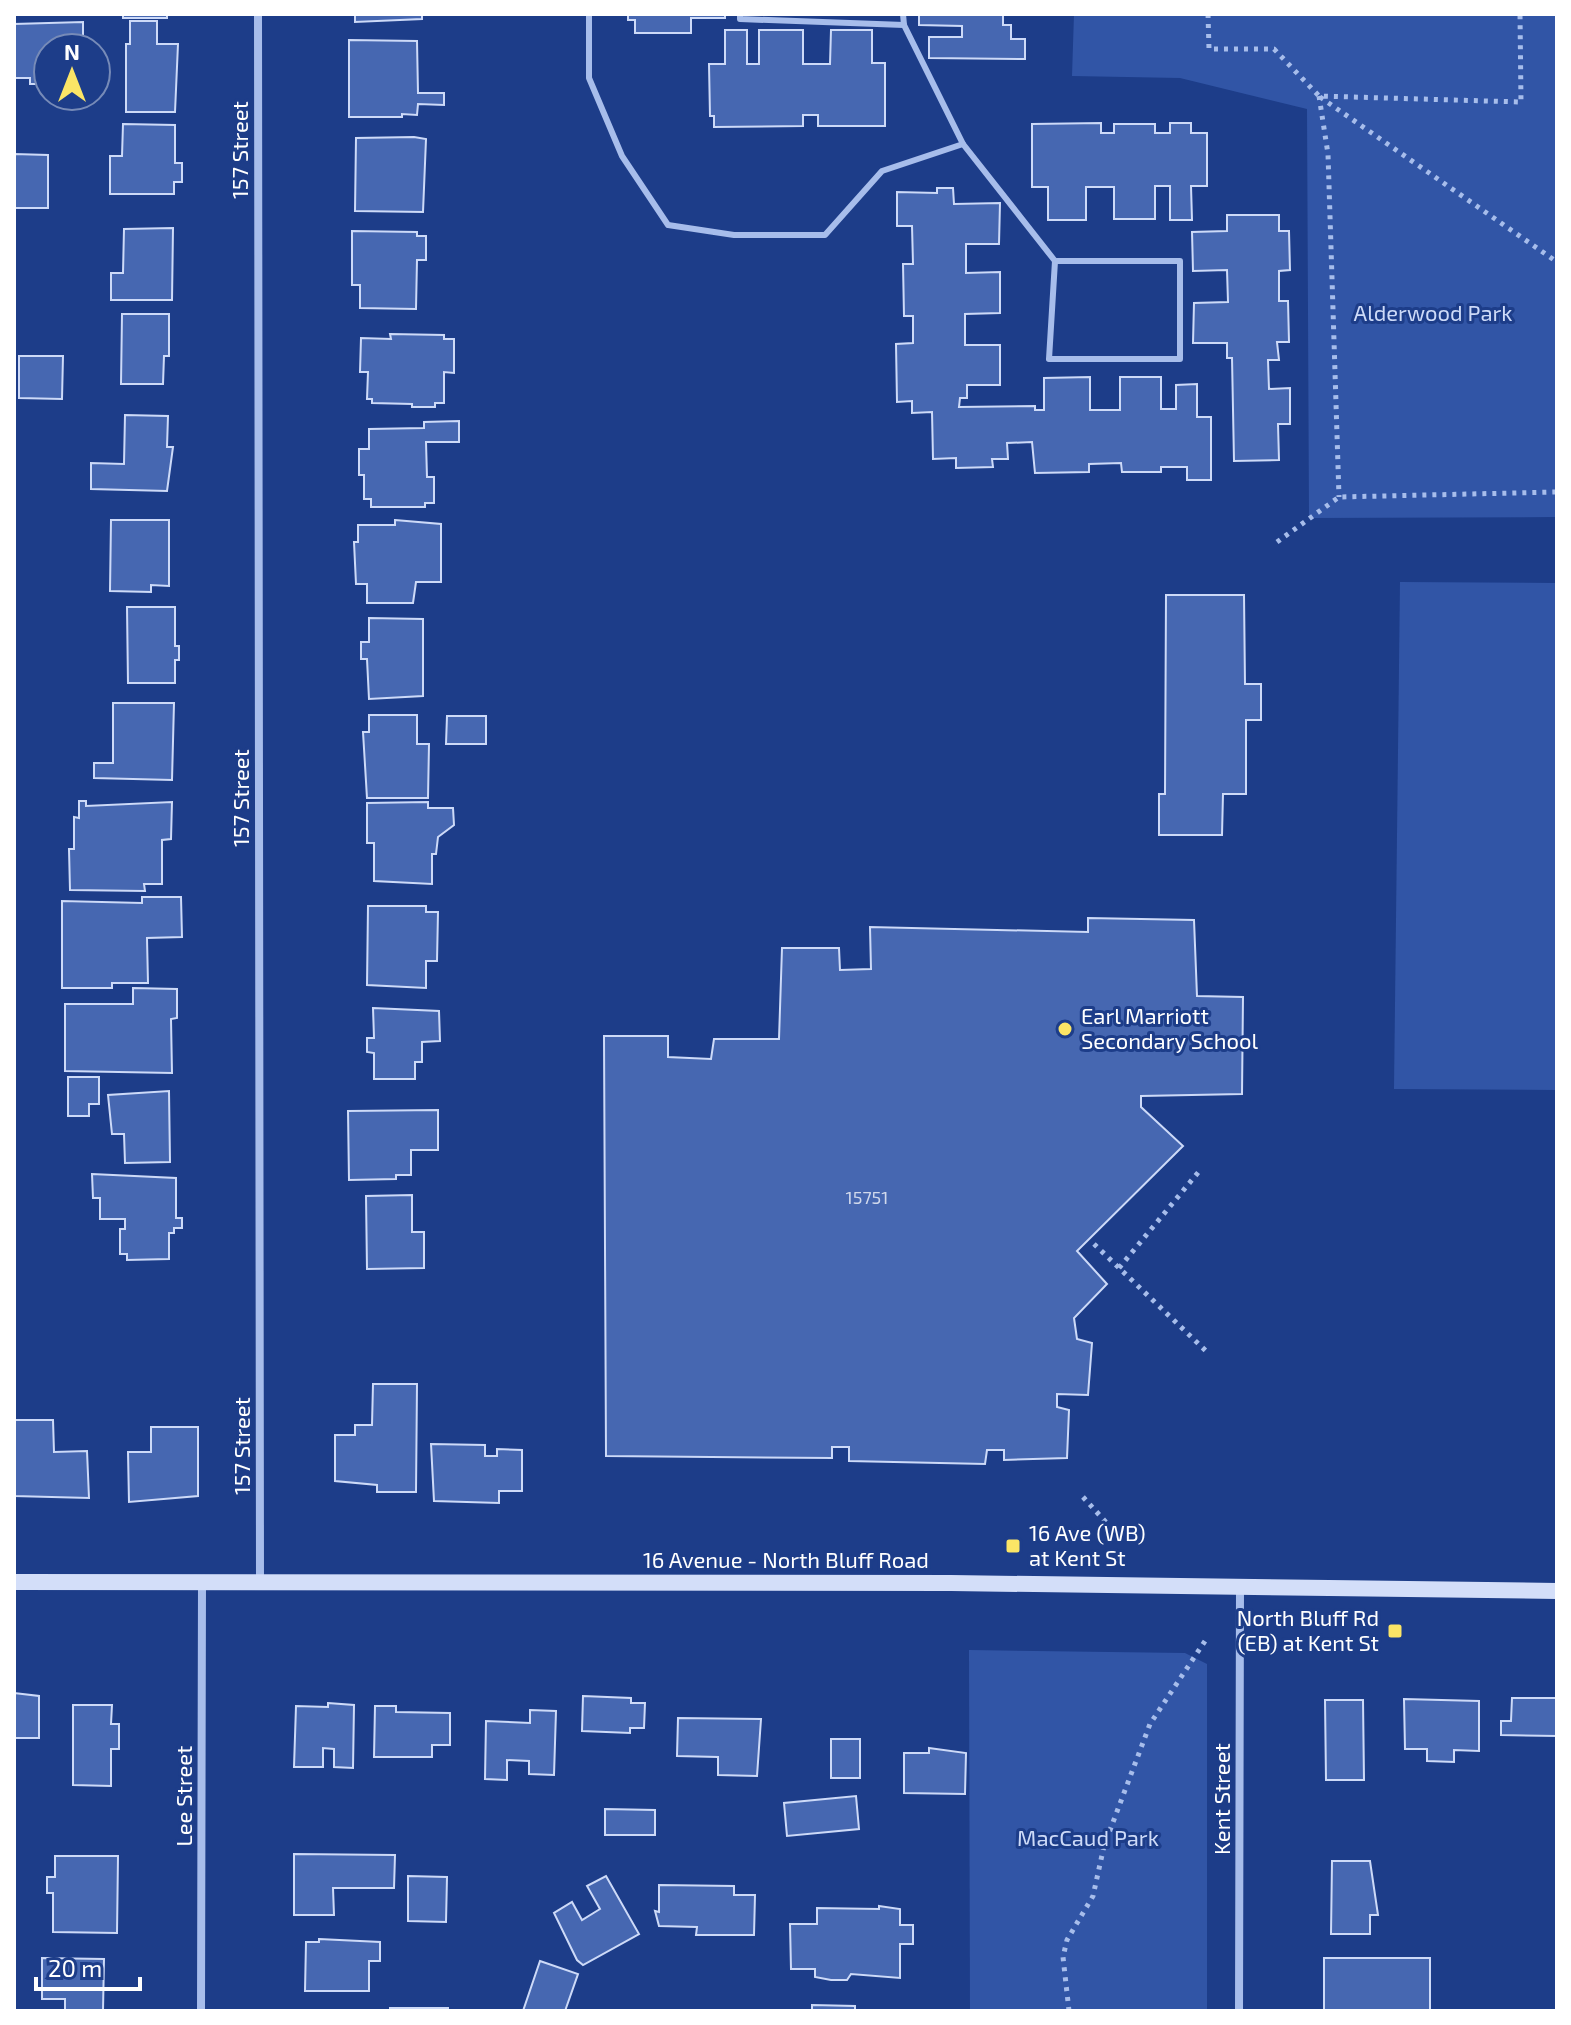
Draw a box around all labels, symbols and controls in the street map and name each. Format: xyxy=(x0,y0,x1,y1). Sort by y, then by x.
north arrow xyxy=(32,32,112,112)
text: N xyxy=(64,38,80,64)
street label: 157 Street xyxy=(226,101,252,199)
park label: Alderwood Park xyxy=(1353,299,1513,325)
street label: 157 Street xyxy=(227,749,253,847)
place label: Earl Marriott Secondary School xyxy=(1081,1002,1258,1053)
marker: Earl Marriott Secondary School xyxy=(1056,1020,1074,1038)
house number: 15751 xyxy=(846,1186,888,1208)
street label: 157 Street xyxy=(228,1397,254,1495)
place label: 16 Ave (WB) at Kent St xyxy=(1029,1519,1146,1570)
marker: 16 Ave (WB) at Kent St xyxy=(1004,1537,1022,1555)
street label: 16 Avenue - North Bluff Road xyxy=(643,1546,929,1572)
place label: North Bluff Rd (EB) at Kent St xyxy=(1237,1604,1379,1655)
marker: North Bluff Rd (EB) at Kent St xyxy=(1386,1622,1404,1640)
street label: Kent Street xyxy=(1208,1743,1234,1855)
street label: Lee Street xyxy=(170,1746,196,1846)
park label: MacCaud Park xyxy=(1017,1824,1159,1850)
scale bar xyxy=(36,1941,140,1991)
text: 20 m xyxy=(48,1953,102,1982)

